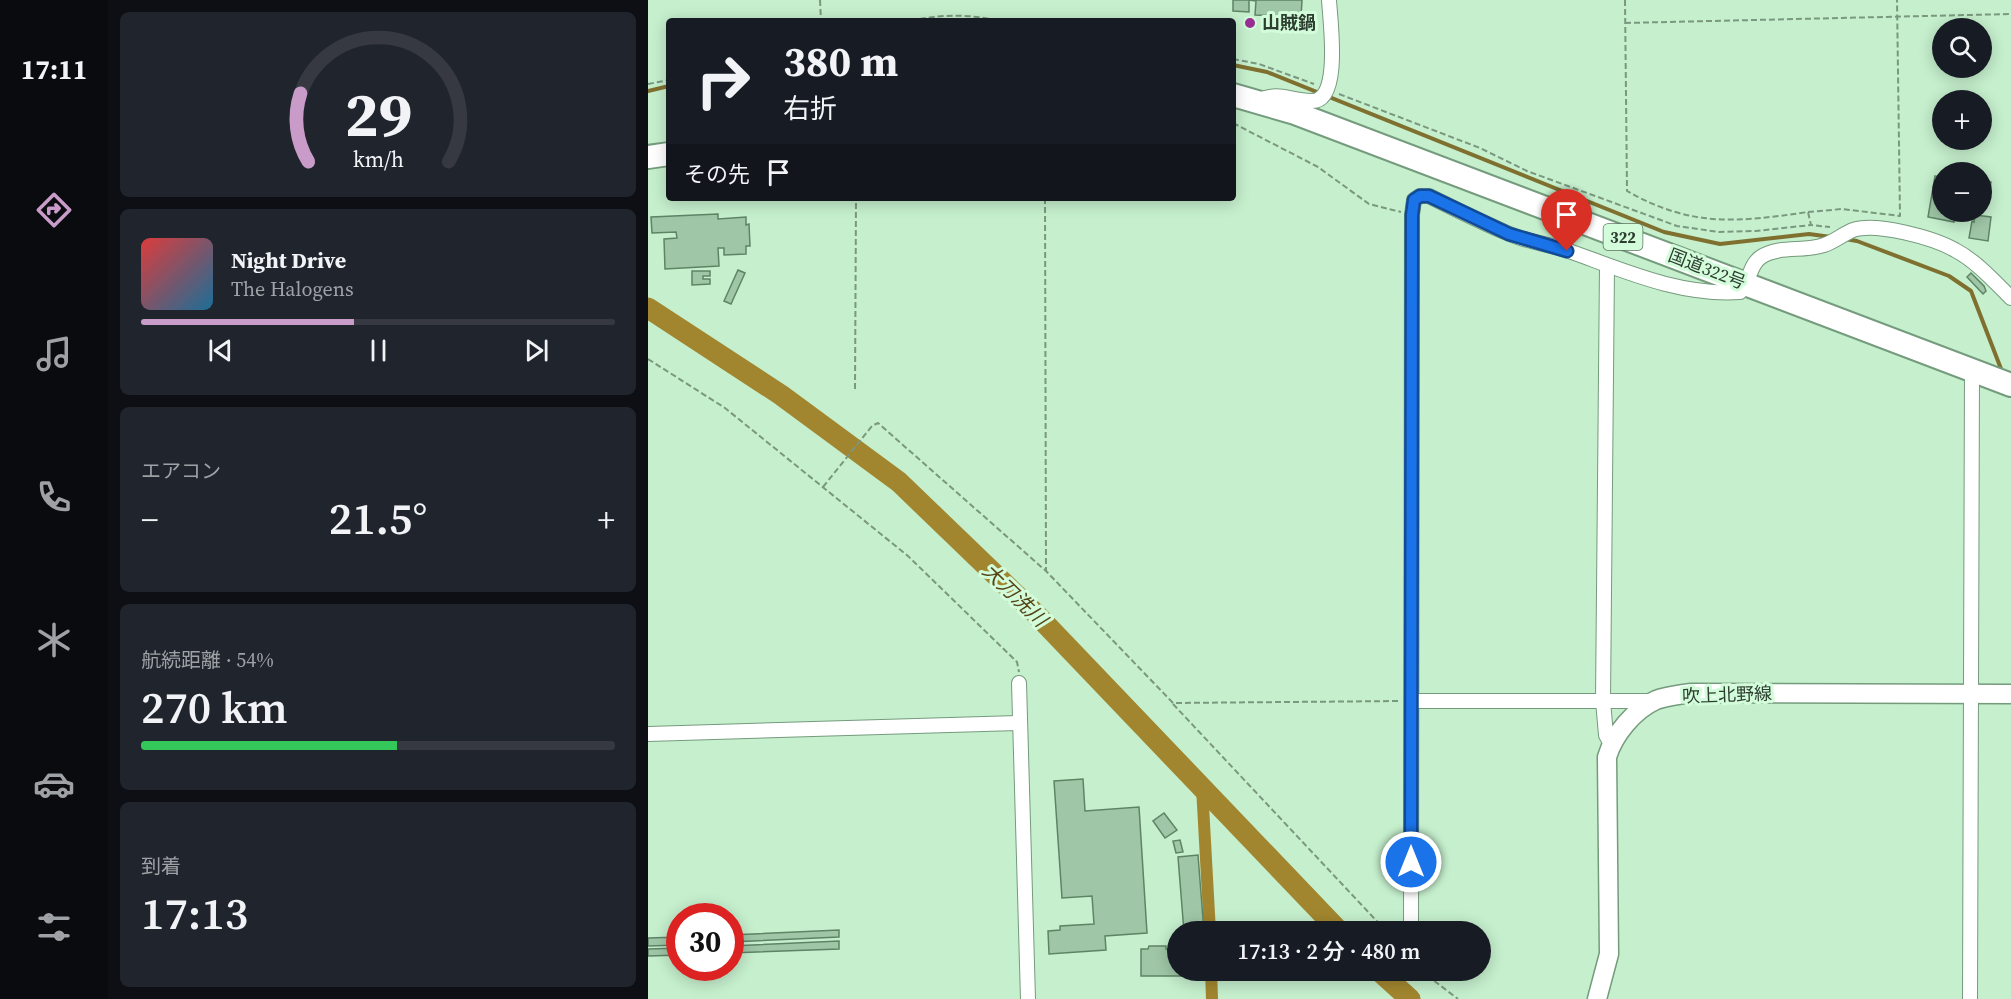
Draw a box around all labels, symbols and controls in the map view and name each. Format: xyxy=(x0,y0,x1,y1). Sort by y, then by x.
place label: 山賊鍋 xyxy=(1262,10,1316,35)
marker: 山賊鍋 xyxy=(1243,16,1257,30)
map controls xyxy=(1932,18,1992,222)
button: search xyxy=(1932,18,1992,78)
text: 380 m xyxy=(783,32,898,90)
icon: right xyxy=(684,42,762,120)
text: 17:11 xyxy=(21,51,87,88)
text: 29 xyxy=(344,71,412,157)
text: 右折 xyxy=(783,90,837,127)
button: + xyxy=(1932,90,1992,150)
text: km/h xyxy=(352,145,404,174)
icon: arrive xyxy=(762,156,795,189)
text: その先 xyxy=(684,159,750,189)
button: − xyxy=(1932,162,1992,222)
icon: directions xyxy=(33,189,75,231)
pin xyxy=(1541,189,1592,251)
icon: arrive xyxy=(1550,198,1583,231)
road number: 322 xyxy=(1604,224,1642,250)
street label: 国道322号 xyxy=(1665,242,1749,295)
text: Night Drive xyxy=(231,245,346,275)
text: The Halogens xyxy=(231,275,354,303)
icon: music xyxy=(33,333,75,375)
icon: previous xyxy=(204,334,237,367)
icon: pause xyxy=(362,334,395,367)
icon: next xyxy=(520,334,553,367)
text: エアコン xyxy=(141,457,221,485)
icon: phone xyxy=(33,476,75,518)
text: 21.5° xyxy=(329,487,427,549)
text: − xyxy=(141,497,159,542)
text: + xyxy=(598,497,615,542)
water label: 大刀洗川 xyxy=(977,557,1055,634)
icon: climate xyxy=(33,619,75,661)
text: 航続距離 · 54% xyxy=(141,646,274,674)
text: 270 km xyxy=(141,676,288,738)
street label: 吹上北野線 xyxy=(1682,680,1772,709)
icon: car xyxy=(33,763,75,805)
position arrow xyxy=(1379,830,1443,894)
text: 到着 xyxy=(141,852,181,880)
text: 17:13 xyxy=(141,882,248,944)
speed limit sign: 30 xyxy=(666,903,744,981)
icon: filters xyxy=(33,906,75,948)
text: 17:13 · 2 分 · 480 m xyxy=(1238,936,1420,966)

